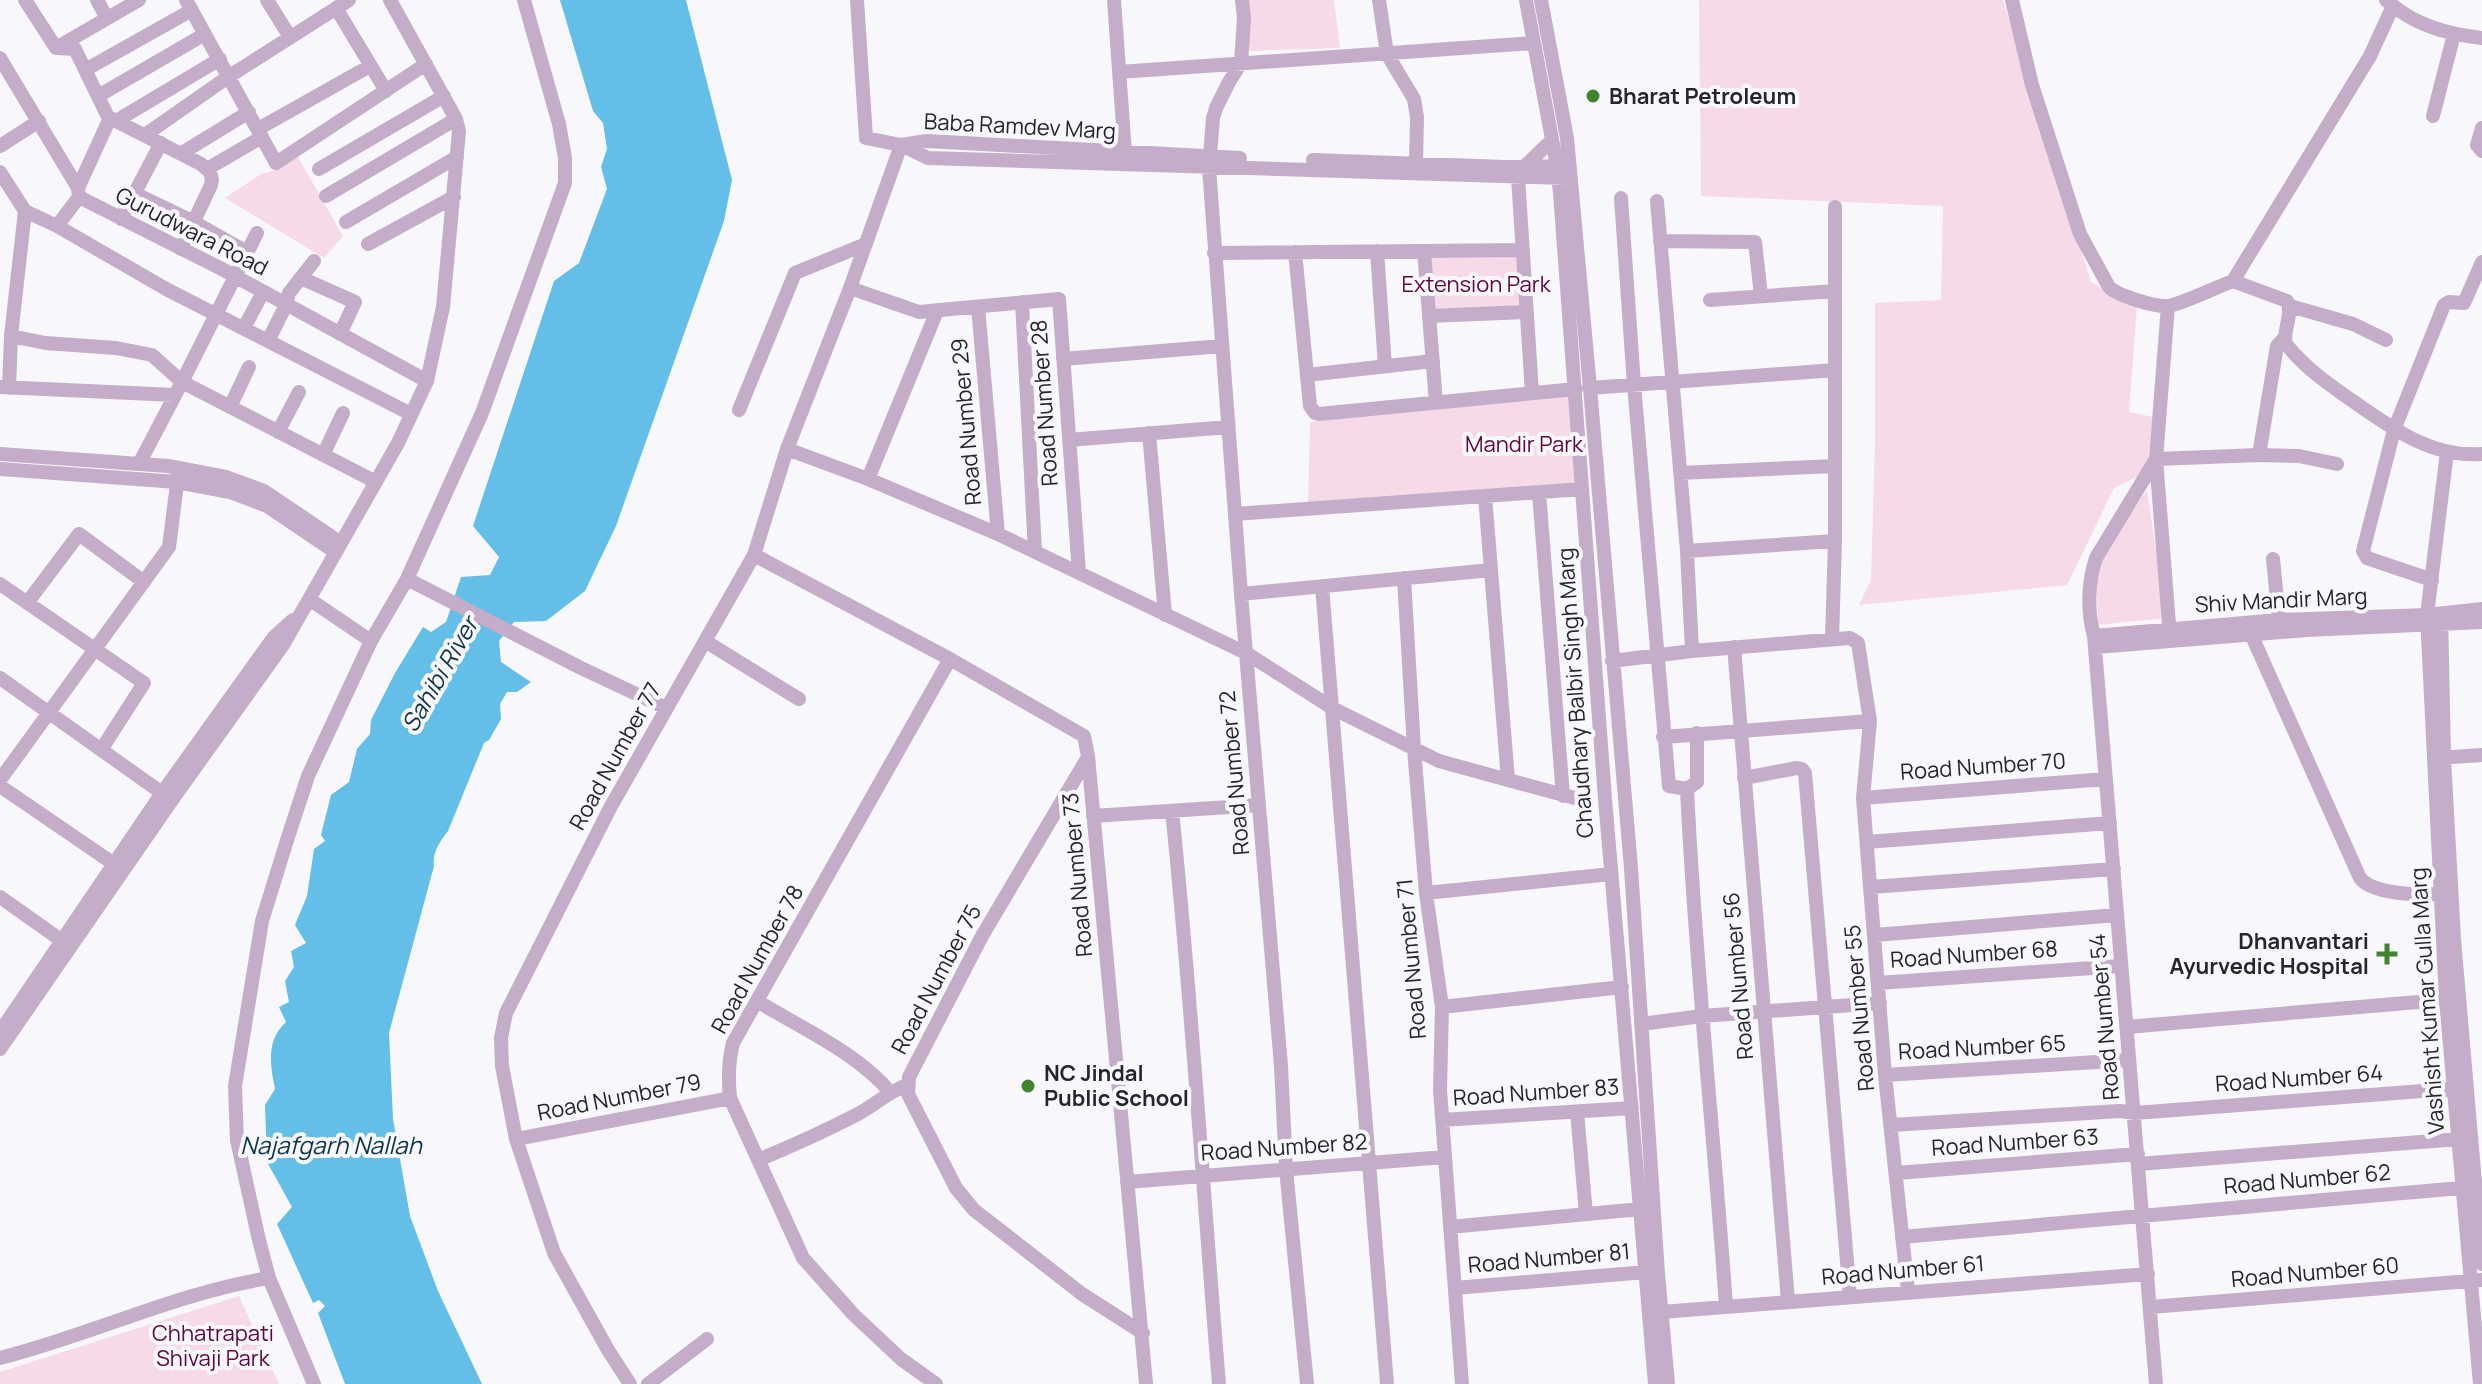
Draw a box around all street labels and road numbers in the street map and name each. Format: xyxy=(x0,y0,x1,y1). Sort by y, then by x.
street label: Baba Ramdev Marg xyxy=(923,106,1117,146)
street label: Gurudwara Road xyxy=(111,180,273,282)
street label: Road Number 28 xyxy=(1023,319,1065,487)
street label: Road Number 29 xyxy=(944,337,988,507)
street label: Chaudhary Balbir Singh Marg xyxy=(1550,547,1600,839)
street label: Shiv Mandir Marg xyxy=(2194,580,2368,620)
street label: Road Number 77 xyxy=(562,677,668,835)
street label: Road Number 72 xyxy=(1212,689,1256,857)
street label: Road Number 70 xyxy=(1899,745,2067,787)
street label: Road Number 73 xyxy=(1055,792,1099,958)
street label: Vashisht Kumar Gulla Marg xyxy=(2403,867,2451,1135)
street label: Road Number 71 xyxy=(1389,877,1433,1041)
street label: Road Number 78 xyxy=(704,879,810,1039)
street label: Road Number 56 xyxy=(1716,891,1760,1061)
street label: Road Number 75 xyxy=(884,899,988,1059)
street label: Road Number 55 xyxy=(1837,924,1881,1092)
street label: Road Number 54 xyxy=(2082,932,2126,1102)
street label: Road Number 68 xyxy=(1889,933,2059,975)
street label: Road Number 65 xyxy=(1897,1028,2067,1066)
street label: Road Number 64 xyxy=(2214,1057,2384,1099)
street label: Road Number 79 xyxy=(535,1066,703,1128)
street label: Road Number 83 xyxy=(1452,1071,1620,1113)
street label: Road Number 63 xyxy=(1930,1121,2100,1163)
street label: Road Number 82 xyxy=(1200,1126,1368,1168)
street label: Road Number 62 xyxy=(2222,1157,2392,1201)
street label: Road Number 81 xyxy=(1467,1236,1631,1280)
street label: Road Number 61 xyxy=(1820,1248,1986,1292)
street label: Road Number 60 xyxy=(2230,1250,2400,1294)

